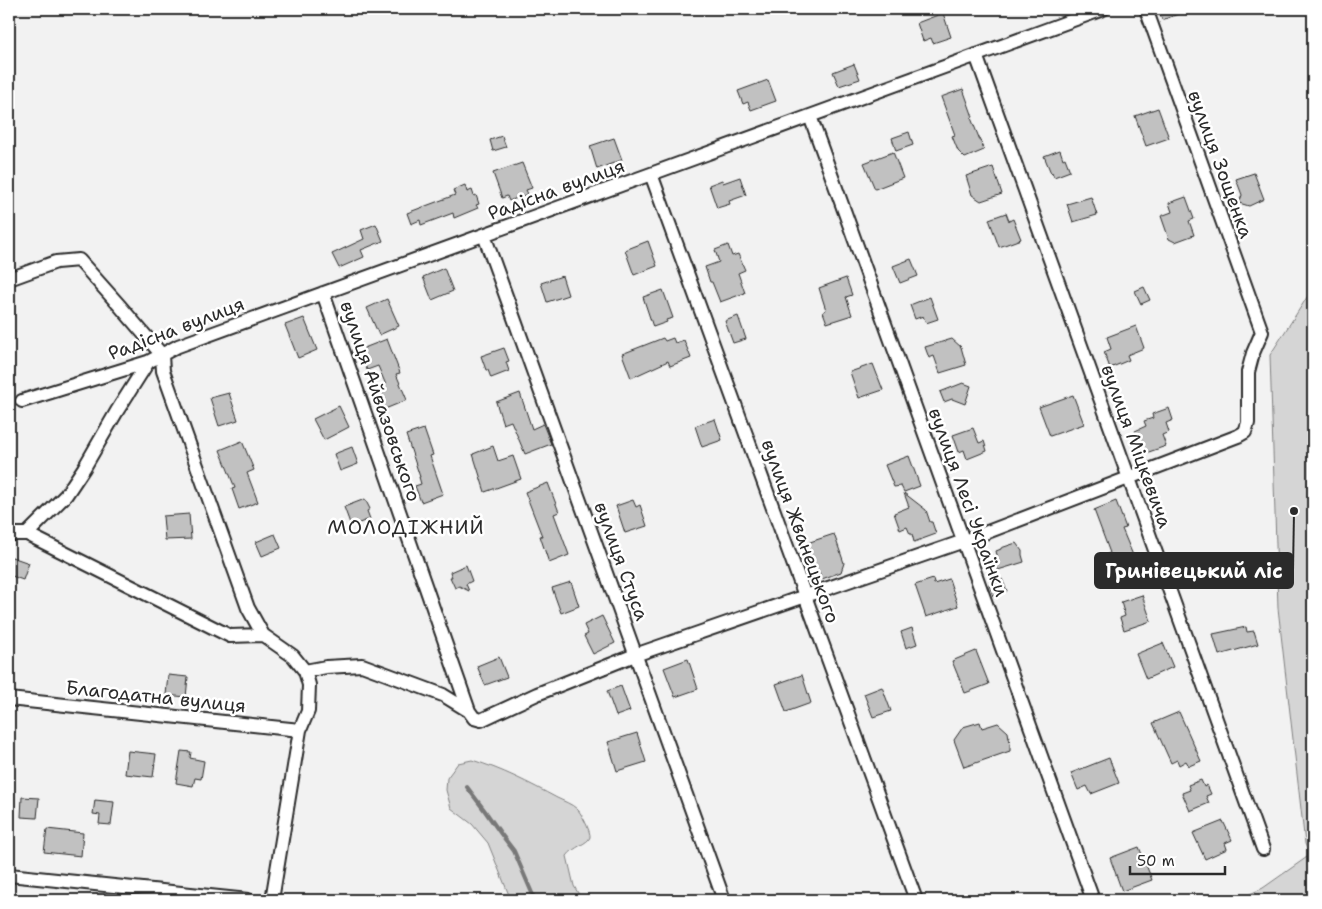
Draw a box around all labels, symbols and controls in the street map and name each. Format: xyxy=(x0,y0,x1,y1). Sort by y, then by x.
street label: вулиця Зощенка xyxy=(1182,87,1259,242)
street label: Радісна вулиця xyxy=(484,153,628,226)
street label: Радісна вулиця xyxy=(105,291,248,366)
street label: вулиця Айвазовського xyxy=(334,297,427,505)
street label: вулиця Міцкевича xyxy=(1095,361,1178,532)
street label: вулиця Лесі Українки xyxy=(923,404,1014,600)
street label: вулиця Жванецького xyxy=(756,436,845,627)
street label: вулиця Стуса xyxy=(588,498,655,624)
district label: МОЛОДІЖНИЙ xyxy=(327,514,485,540)
callout: Гринівецький ліс xyxy=(1095,553,1293,588)
text: Гринівецький ліс xyxy=(1105,558,1283,584)
street label: Благодатна вулиця xyxy=(65,675,247,718)
scale bar xyxy=(1130,844,1224,876)
text: 50 m xyxy=(1137,851,1175,871)

